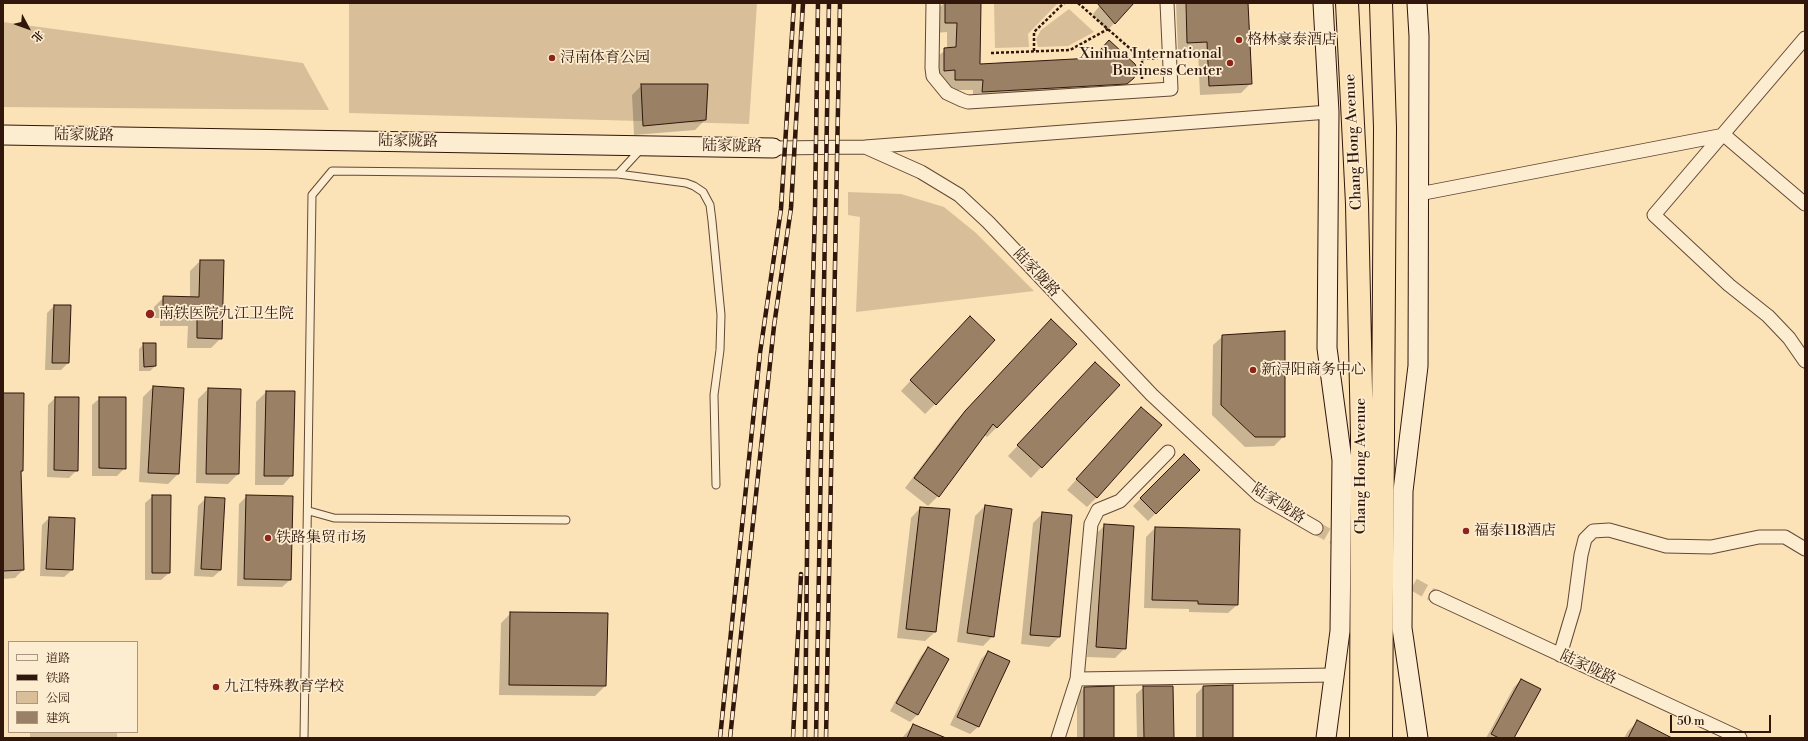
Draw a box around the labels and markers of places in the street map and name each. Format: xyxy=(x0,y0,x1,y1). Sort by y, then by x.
place label: 格林豪泰酒店 xyxy=(1247,31,1337,49)
marker: 格林豪泰酒店 xyxy=(1234,35,1244,45)
place label: Xinhua International Business Center xyxy=(1080,45,1222,80)
place label: 浔南体育公园 xyxy=(560,49,650,67)
marker: 浔南体育公园 xyxy=(547,53,557,63)
marker: Xinhua International Business Center xyxy=(1225,58,1235,68)
place label: 南铁医院九江卫生院 xyxy=(159,305,294,323)
marker: 南铁医院九江卫生院 xyxy=(144,308,156,320)
place label: 新浔阳商务中心 xyxy=(1261,361,1366,379)
marker: 新浔阳商务中心 xyxy=(1248,365,1258,375)
place label: 福泰118酒店 xyxy=(1474,522,1556,540)
marker: 福泰118酒店 xyxy=(1461,526,1471,536)
place label: 铁路集贸市场 xyxy=(276,529,366,547)
marker: 铁路集贸市场 xyxy=(263,533,273,543)
place label: 九江特殊教育学校 xyxy=(224,678,344,696)
marker: 九江特殊教育学校 xyxy=(211,682,221,692)

